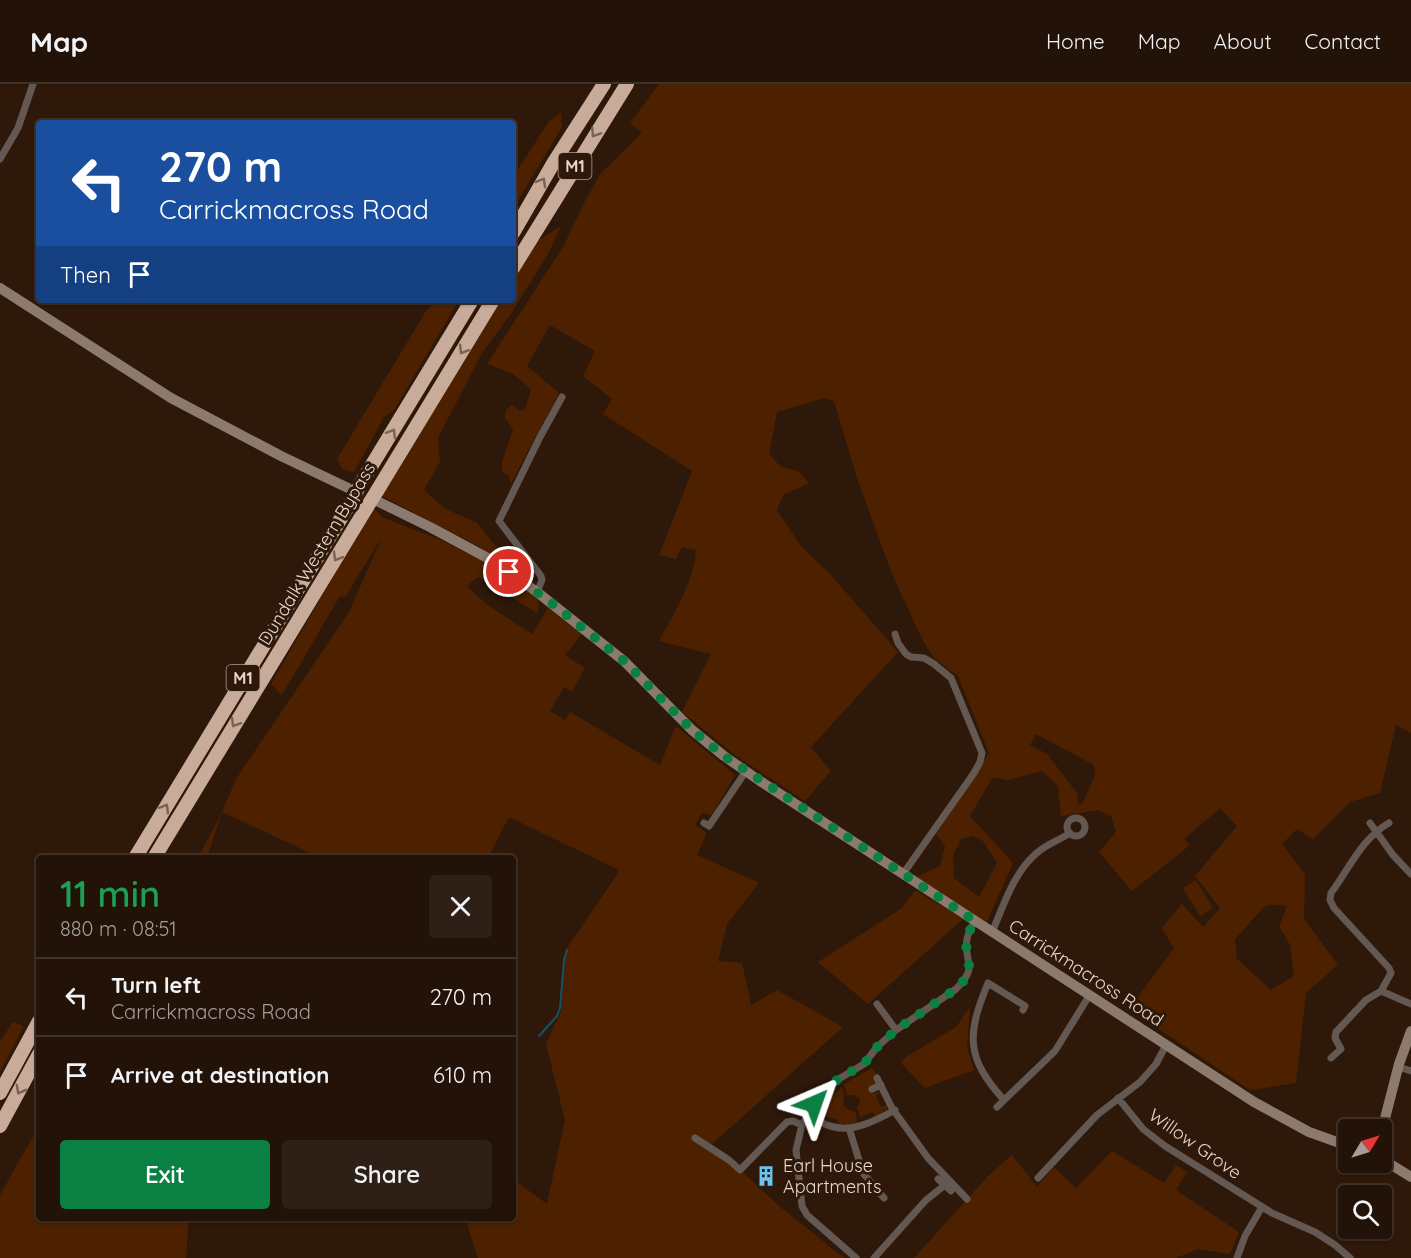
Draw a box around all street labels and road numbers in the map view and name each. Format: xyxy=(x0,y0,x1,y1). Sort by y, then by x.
road number: M1 xyxy=(558,153,592,179)
street label: Dundalk Western Bypass xyxy=(253,458,380,649)
road number: M1 xyxy=(226,665,260,691)
street label: Carrickmacross Road xyxy=(1005,914,1168,1031)
street label: Willow Grove xyxy=(1144,1103,1246,1184)

